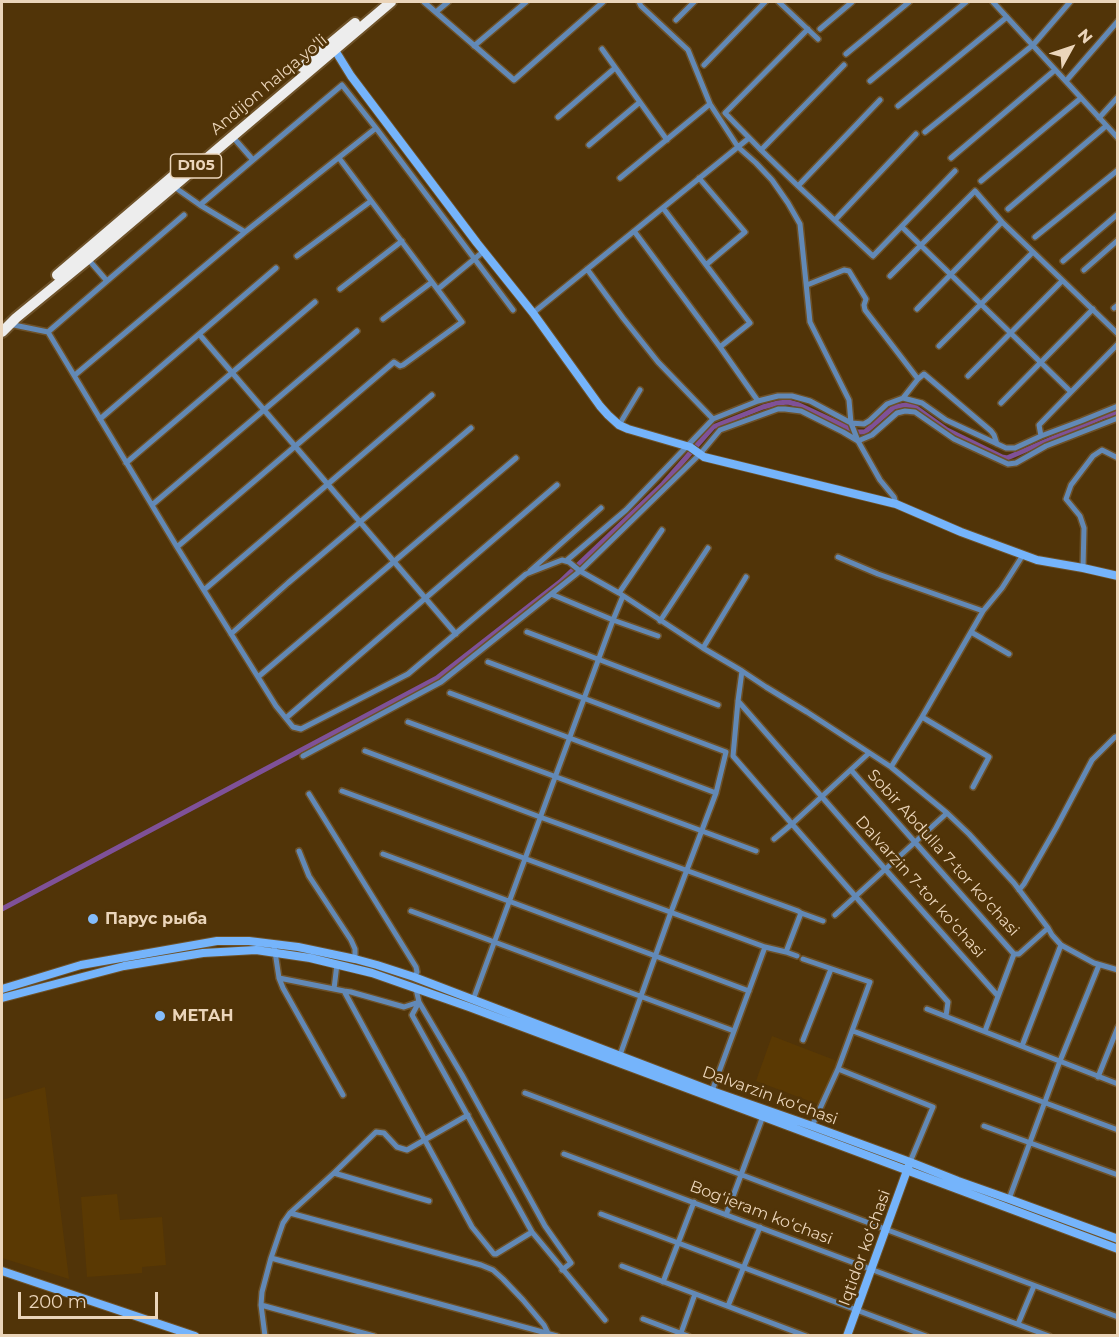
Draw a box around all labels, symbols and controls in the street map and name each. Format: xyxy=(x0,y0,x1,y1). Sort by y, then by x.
north arrow xyxy=(1041,18,1101,78)
text: N xyxy=(1074,25,1097,47)
street label: Andijon halqa yo‘li xyxy=(207,31,331,139)
road number: D105 xyxy=(170,154,222,178)
street label: Sobir Abdulla 7-tor koʻchasi xyxy=(863,766,1023,940)
street label: Dalvarzin 7-tor koʻchasi xyxy=(851,812,989,962)
place label: Парус рыба xyxy=(105,909,207,929)
marker: Парус рыба xyxy=(86,912,100,926)
place label: МЕТАН xyxy=(172,1006,234,1026)
marker: МЕТАН xyxy=(153,1009,167,1023)
street label: Dalvarzin koʻchasi xyxy=(700,1063,840,1129)
street label: Bogʻieram koʻchasi xyxy=(687,1177,835,1249)
street label: Iqtidor koʻchasi xyxy=(835,1187,895,1309)
scale bar xyxy=(21,1280,160,1318)
text: 200 m xyxy=(29,1291,87,1313)

